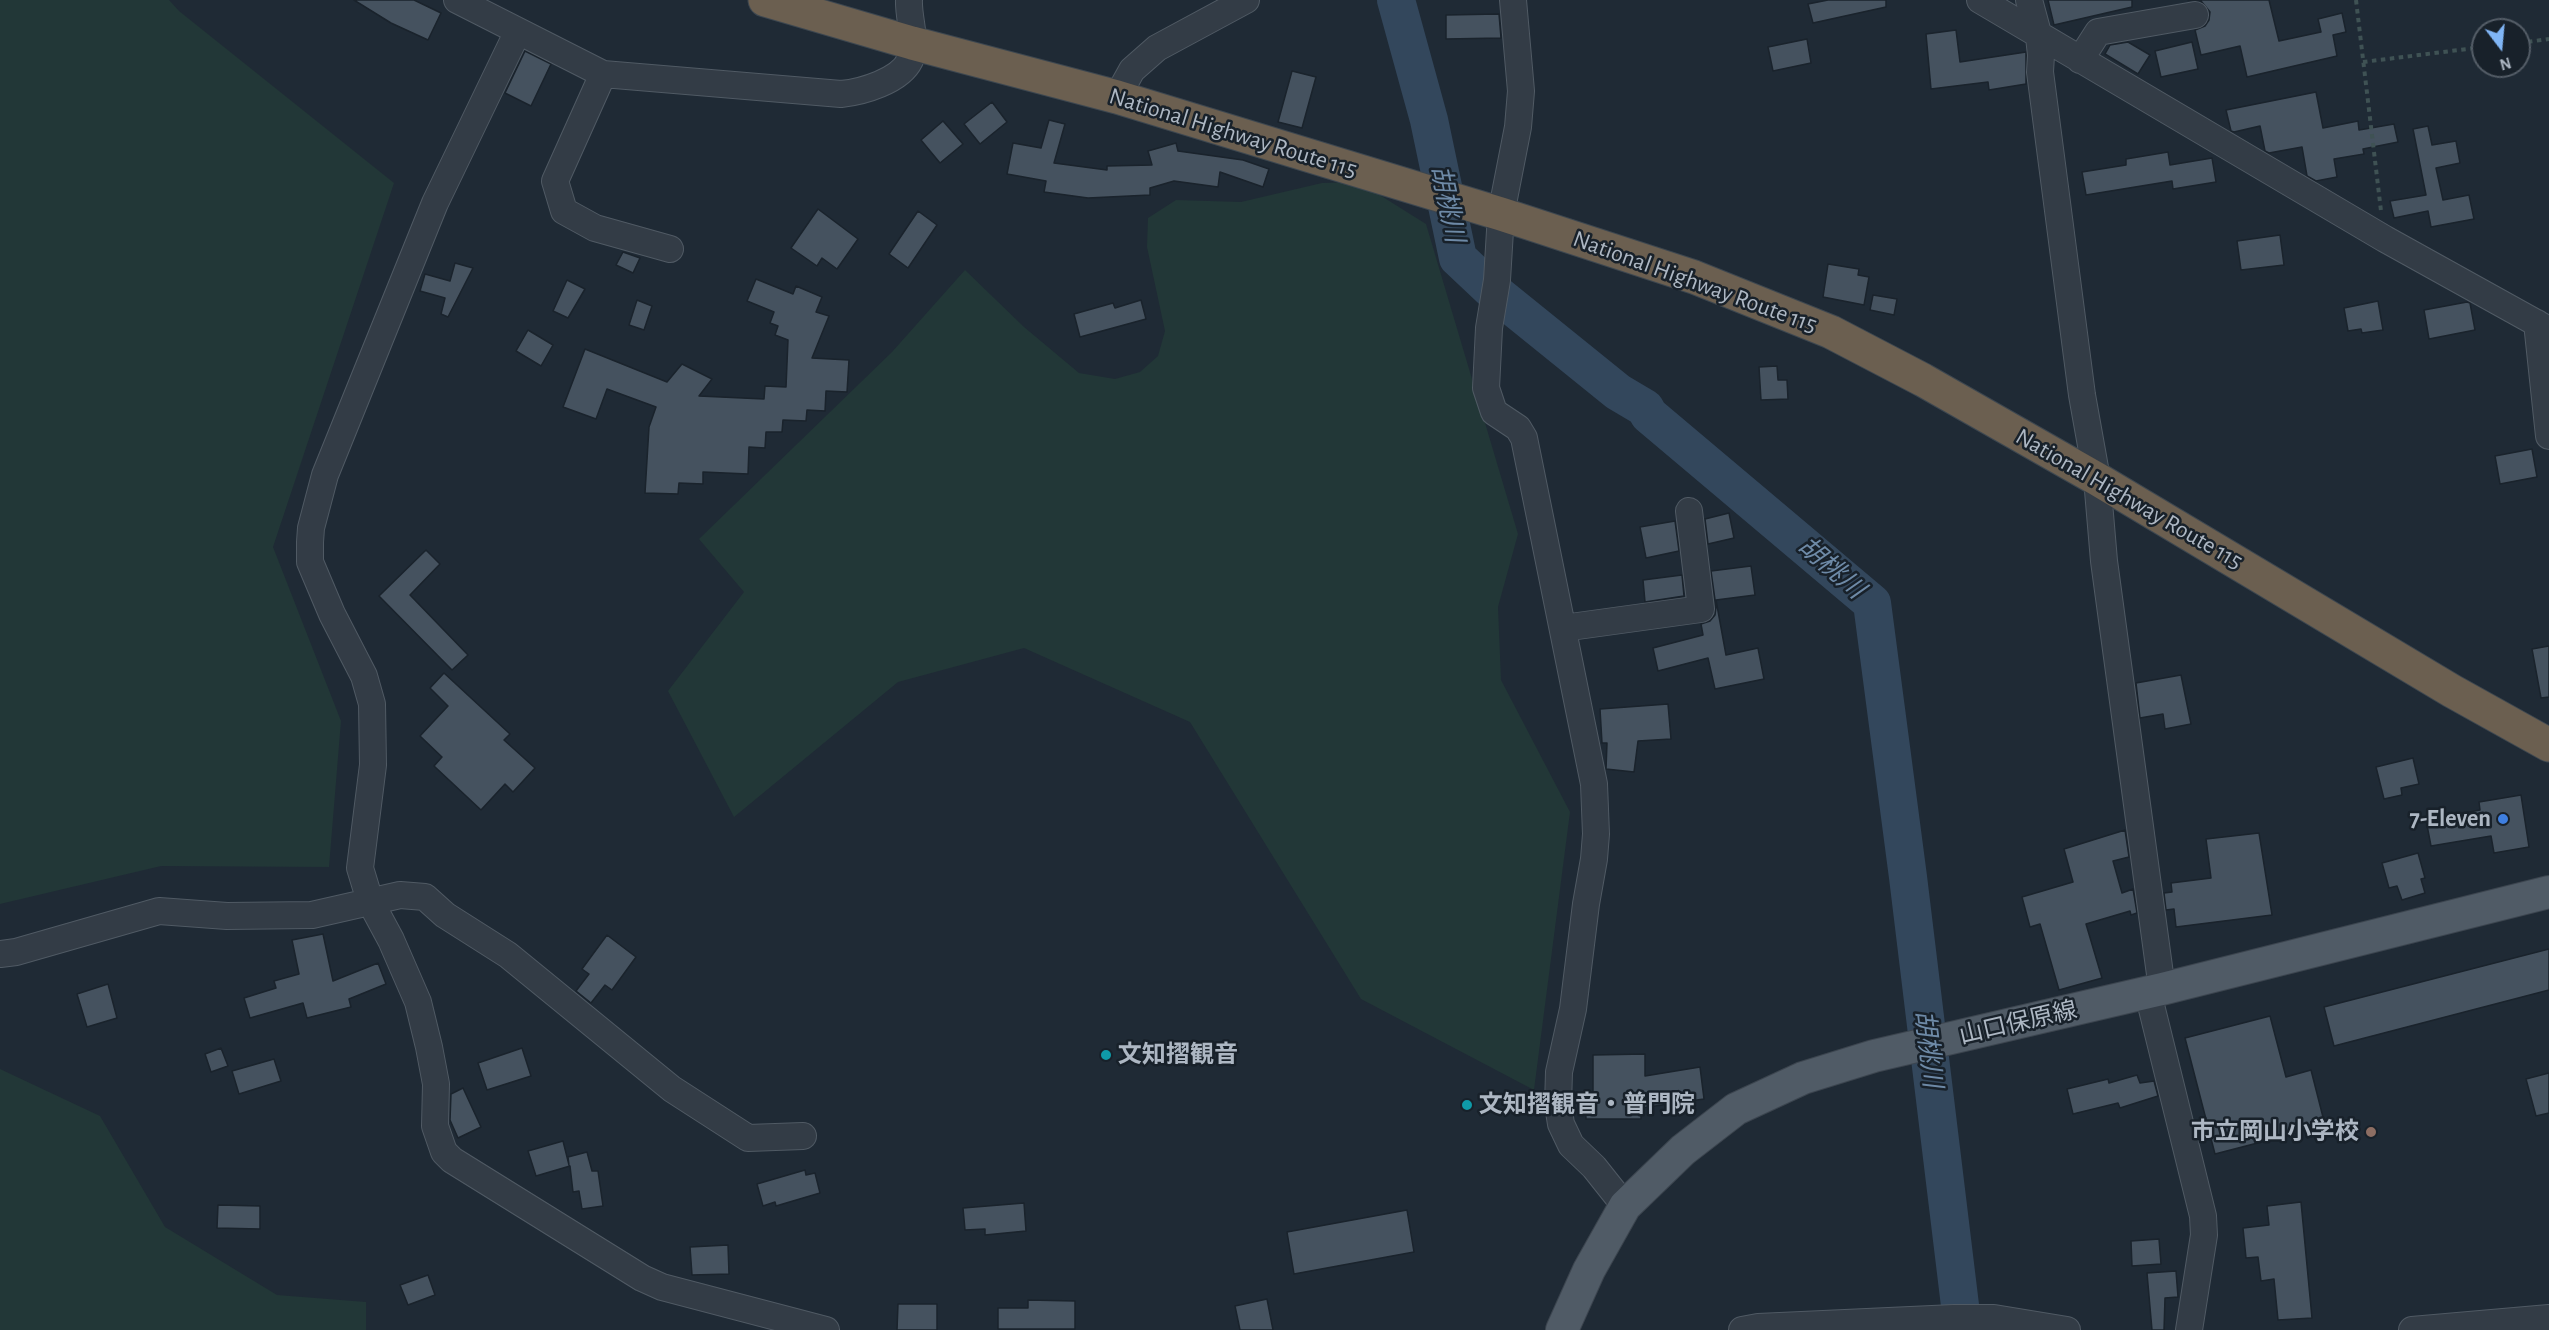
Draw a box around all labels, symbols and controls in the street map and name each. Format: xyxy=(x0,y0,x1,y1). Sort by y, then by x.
north arrow xyxy=(2471,18,2531,78)
text: N xyxy=(2498,54,2513,73)
street label: National Highway Route 115 xyxy=(1106,82,1360,184)
water label: 胡桃川 xyxy=(1424,163,1470,245)
street label: National Highway Route 115 xyxy=(1569,224,1821,340)
street label: National Highway Route 115 xyxy=(2010,422,2248,576)
water label: 胡桃川 xyxy=(1791,531,1871,605)
place label: 7-Eleven xyxy=(2410,805,2491,833)
marker: 7-Eleven xyxy=(2496,812,2510,826)
street label: 山口保原線 xyxy=(1956,995,2080,1051)
water label: 胡桃川 xyxy=(1908,1008,1948,1090)
place label: 文知摺観音 xyxy=(1118,1041,1238,1069)
marker: 文知摺観音 xyxy=(1099,1048,1113,1062)
place label: 文知摺観音・普門院 xyxy=(1479,1091,1695,1119)
marker: 文知摺観音・普門院 xyxy=(1460,1098,1474,1112)
place label: 市立岡山小学校 xyxy=(2191,1118,2359,1146)
marker: 市立岡山小学校 xyxy=(2364,1125,2378,1139)

